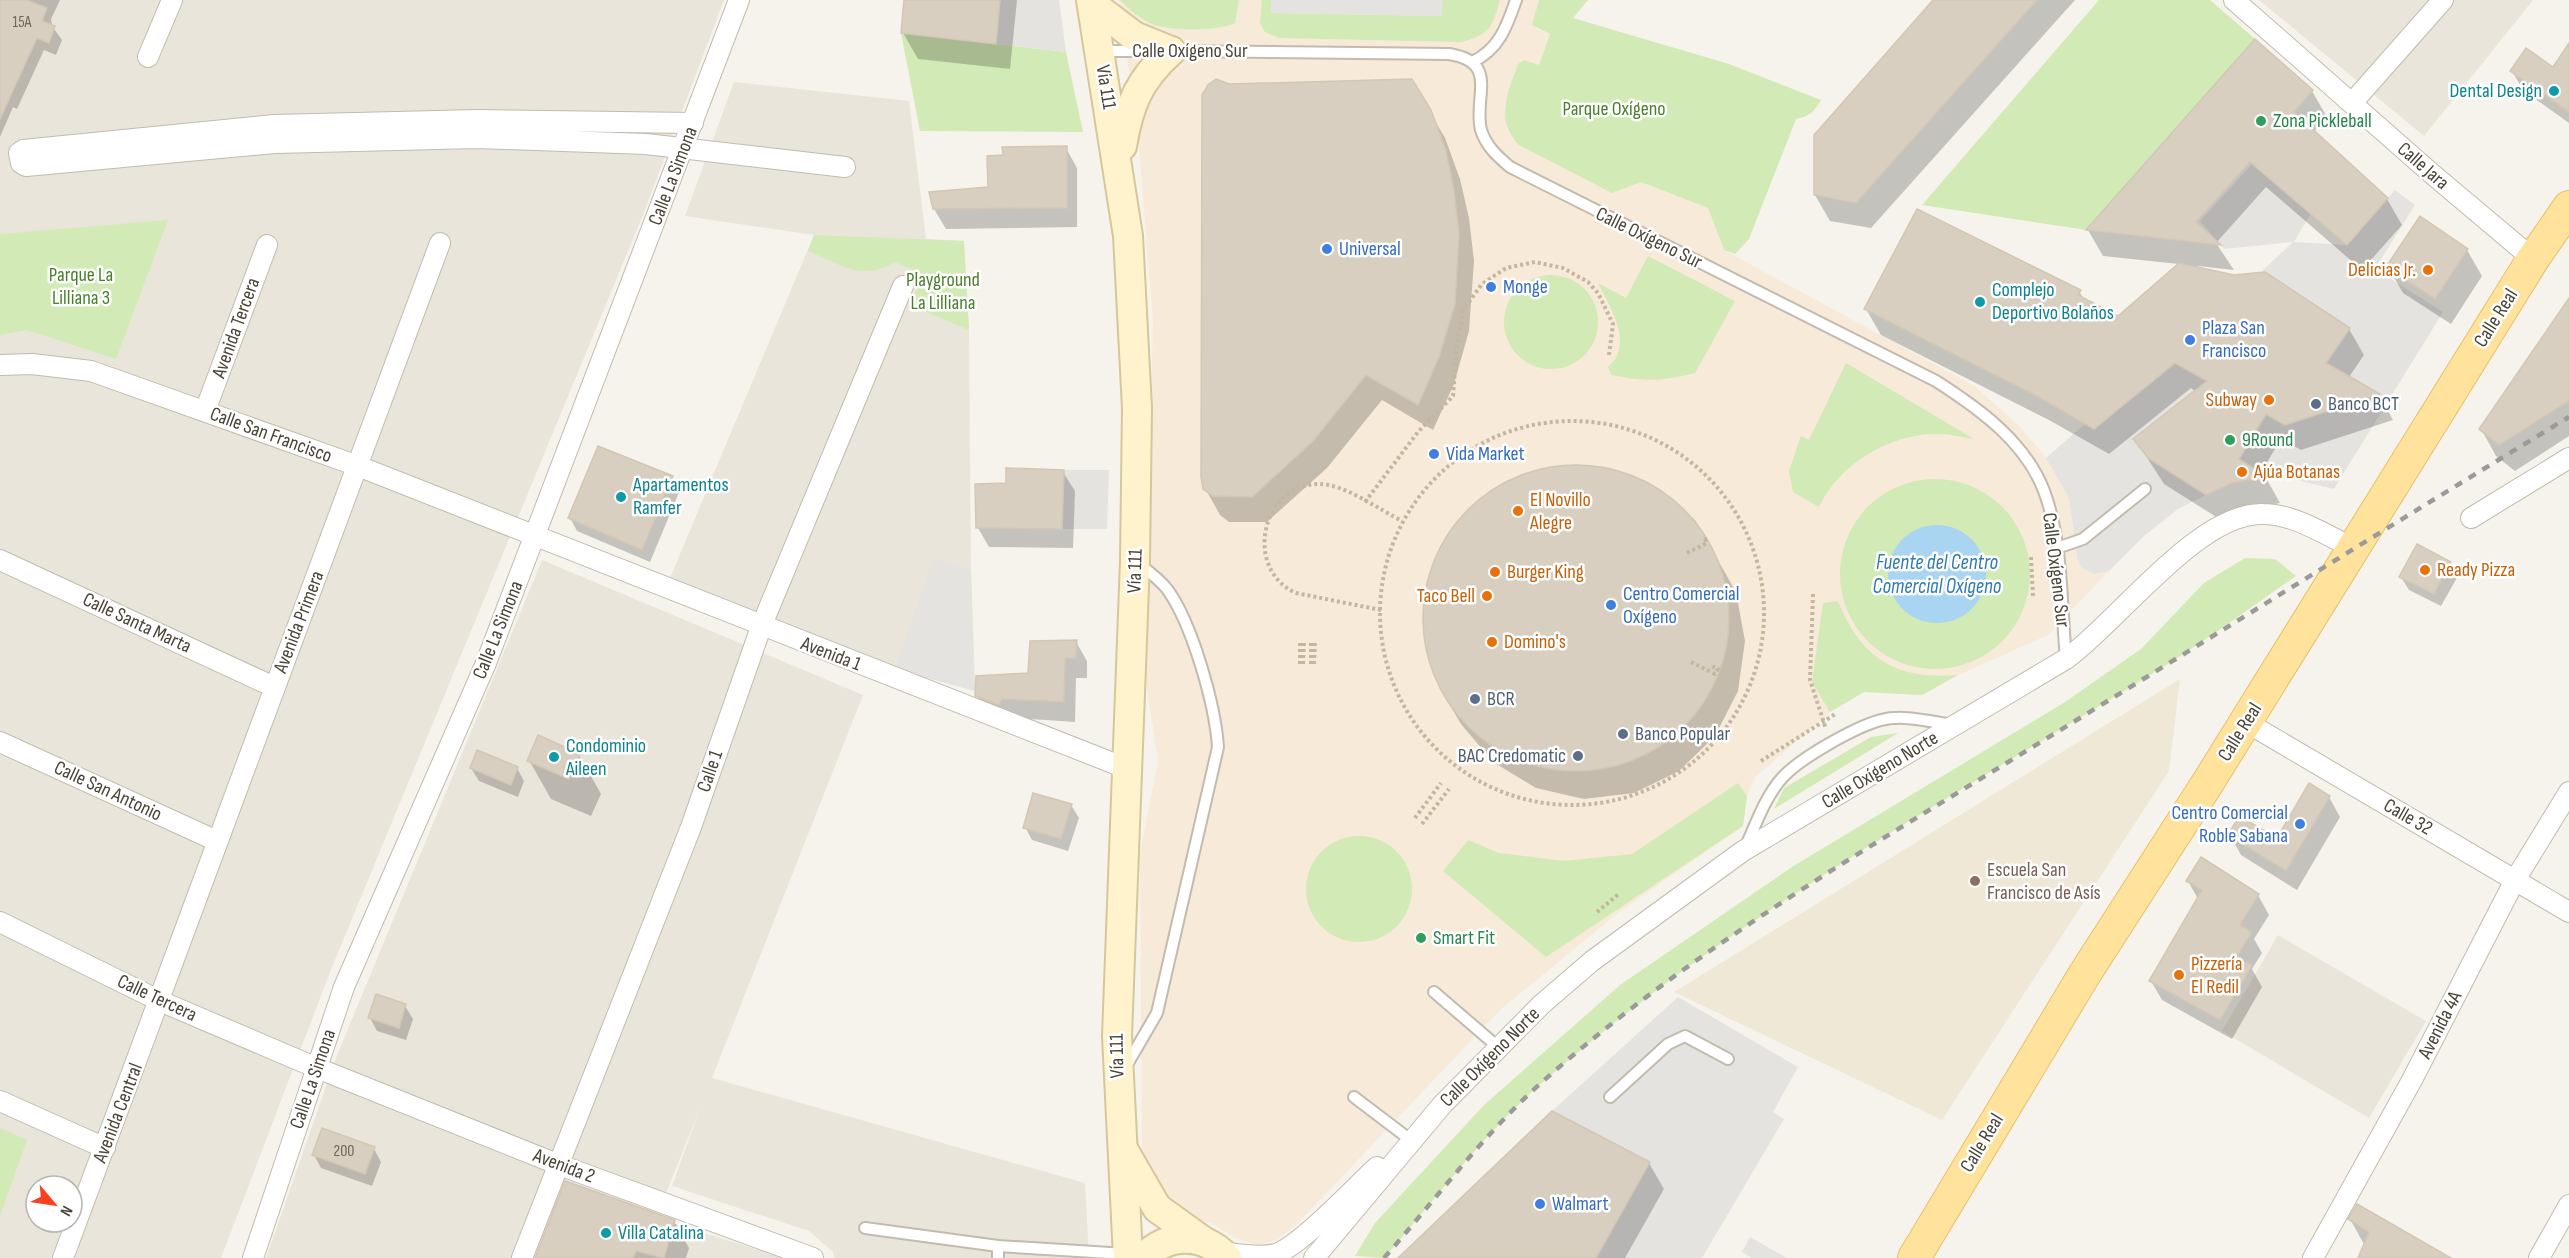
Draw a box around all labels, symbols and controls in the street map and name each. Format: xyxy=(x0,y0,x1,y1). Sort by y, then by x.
house number: 15A xyxy=(13,13,32,32)
street label: Calle Oxígeno Sur xyxy=(1132,39,1248,63)
street label: Vía 111 xyxy=(1091,63,1121,111)
place label: Dental Design xyxy=(2450,79,2542,103)
marker: Dental Design xyxy=(2547,84,2561,98)
park label: Parque Oxígeno xyxy=(1562,97,1666,121)
place label: Zona Pickleball xyxy=(2273,109,2372,133)
marker: Zona Pickleball xyxy=(2254,114,2268,128)
street label: Calle La Simona xyxy=(643,123,703,229)
street label: Calle Jara xyxy=(2392,137,2454,195)
street label: Calle Oxígeno Sur xyxy=(1592,202,1706,274)
place label: Universal xyxy=(1339,237,1401,261)
marker: Universal xyxy=(1320,242,1334,256)
place label: Delicias Jr. xyxy=(2348,258,2416,282)
park label: Parque La Lilliana 3 xyxy=(49,263,113,310)
marker: Delicias Jr. xyxy=(2421,263,2435,277)
park label: Playground La Lilliana xyxy=(906,268,980,315)
street label: Avenida Tercera xyxy=(206,275,265,382)
place label: Monge xyxy=(1503,275,1548,299)
place label: Complejo Deportivo Bolaños xyxy=(1992,278,2114,325)
marker: Monge xyxy=(1484,280,1498,294)
street label: Calle Real xyxy=(2469,284,2523,352)
marker: Complejo Deportivo Bolaños xyxy=(1973,295,1987,309)
place label: Plaza San Francisco xyxy=(2202,316,2266,363)
marker: Plaza San Francisco xyxy=(2183,333,2197,347)
place label: Subway xyxy=(2206,388,2257,412)
place label: Banco BCT xyxy=(2328,392,2399,416)
marker: Subway xyxy=(2262,393,2276,407)
marker: Banco BCT xyxy=(2309,397,2323,411)
street label: Calle San Francisco xyxy=(207,402,335,468)
place label: 9Round xyxy=(2242,428,2293,452)
marker: 9Round xyxy=(2223,433,2237,447)
place label: Vida Market xyxy=(1446,442,1525,466)
marker: Vida Market xyxy=(1427,447,1441,461)
place label: Ajúa Botanas xyxy=(2253,460,2340,484)
marker: Ajúa Botanas xyxy=(2235,465,2249,479)
place label: Apartamentos Ramfer xyxy=(632,473,729,520)
place label: El Novillo Alegre xyxy=(1529,488,1591,535)
marker: Apartamentos Ramfer xyxy=(614,490,628,504)
marker: El Novillo Alegre xyxy=(1511,504,1525,518)
street label: Calle Oxígeno Sur xyxy=(2037,511,2075,629)
street label: Vía 111 xyxy=(1122,548,1148,594)
water label: Fuente del Centro Comercial Oxígeno xyxy=(1873,550,2002,599)
place label: Ready Pizza xyxy=(2437,558,2515,582)
place label: Burger King xyxy=(1507,560,1584,584)
marker: Ready Pizza xyxy=(2418,563,2432,577)
marker: Burger King xyxy=(1488,565,1502,579)
street label: Avenida Primera xyxy=(268,568,329,677)
street label: Calle La Simona xyxy=(467,577,529,683)
place label: Centro Comercial Oxígeno xyxy=(1623,582,1740,629)
place label: Taco Bell xyxy=(1417,584,1475,608)
street label: Calle Santa Marta xyxy=(79,587,195,659)
marker: Taco Bell xyxy=(1480,589,1494,603)
marker: Centro Comercial Oxígeno xyxy=(1604,598,1618,612)
place label: Domino's xyxy=(1504,630,1566,654)
street label: Avenida 1 xyxy=(797,631,864,676)
marker: Domino's xyxy=(1485,635,1499,649)
place label: BCR xyxy=(1487,687,1515,711)
marker: BCR xyxy=(1468,692,1482,706)
street label: Calle Real xyxy=(2213,698,2267,766)
place label: Banco Popular xyxy=(1635,722,1730,746)
street label: Calle Oxígeno Norte xyxy=(1818,726,1942,814)
marker: Banco Popular xyxy=(1616,727,1630,741)
place label: Condominio Aileen xyxy=(565,734,646,781)
place label: BAC Credomatic xyxy=(1458,744,1566,768)
street label: Calle 1 xyxy=(692,747,728,795)
marker: BAC Credomatic xyxy=(1571,749,1585,763)
marker: Condominio Aileen xyxy=(547,750,561,764)
street label: Calle San Antonio xyxy=(50,756,166,826)
street label: Calle 32 xyxy=(2379,794,2437,840)
place label: Centro Comercial Roble Sabana xyxy=(2171,801,2288,848)
marker: Centro Comercial Roble Sabana xyxy=(2293,817,2307,831)
place label: Escuela San Francisco de Asís xyxy=(1987,858,2101,905)
marker: Escuela San Francisco de Asís xyxy=(1968,874,1982,888)
place label: Smart Fit xyxy=(1433,926,1495,950)
marker: Smart Fit xyxy=(1414,931,1428,945)
place label: Pizzería El Redil xyxy=(2191,952,2242,999)
marker: Pizzería El Redil xyxy=(2172,968,2186,982)
street label: Calle Tercera xyxy=(113,969,201,1027)
street label: Avenida 4A xyxy=(2412,987,2467,1064)
street label: Calle Oxígeno Norte xyxy=(1435,1002,1545,1112)
street label: Calle La Simona xyxy=(285,1026,341,1132)
street label: Vía 111 xyxy=(1105,1033,1129,1079)
street label: Avenida Central xyxy=(88,1060,148,1167)
street label: Calle Real xyxy=(1955,1109,2009,1177)
house number: 200 xyxy=(334,1142,354,1161)
street label: Avenida 2 xyxy=(529,1143,598,1189)
north arrow xyxy=(24,1174,84,1234)
place label: Walmart xyxy=(1552,1192,1609,1216)
marker: Walmart xyxy=(1533,1197,1547,1211)
text: N xyxy=(55,1202,76,1219)
place label: Villa Catalina xyxy=(618,1221,704,1245)
marker: Villa Catalina xyxy=(599,1226,613,1240)

